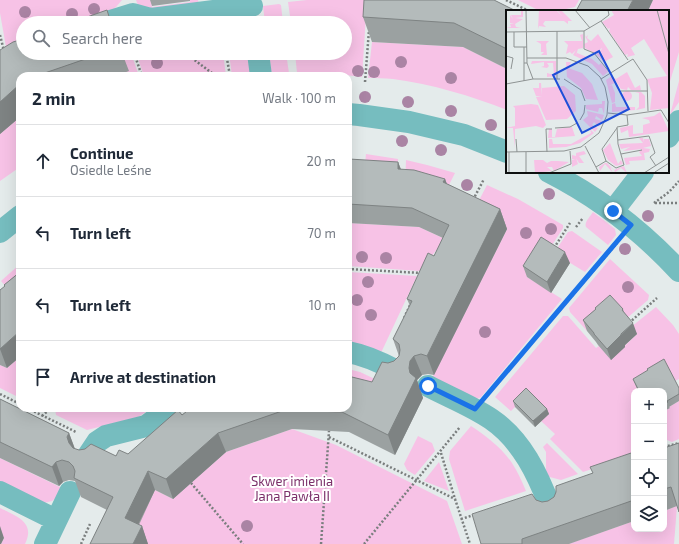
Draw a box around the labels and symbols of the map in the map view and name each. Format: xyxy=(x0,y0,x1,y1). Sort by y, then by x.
inset map xyxy=(506,10,669,173)
route end xyxy=(604,202,622,220)
route start xyxy=(419,377,437,395)
park label: Skwer imienia Jana Pawła II xyxy=(251,473,333,504)

